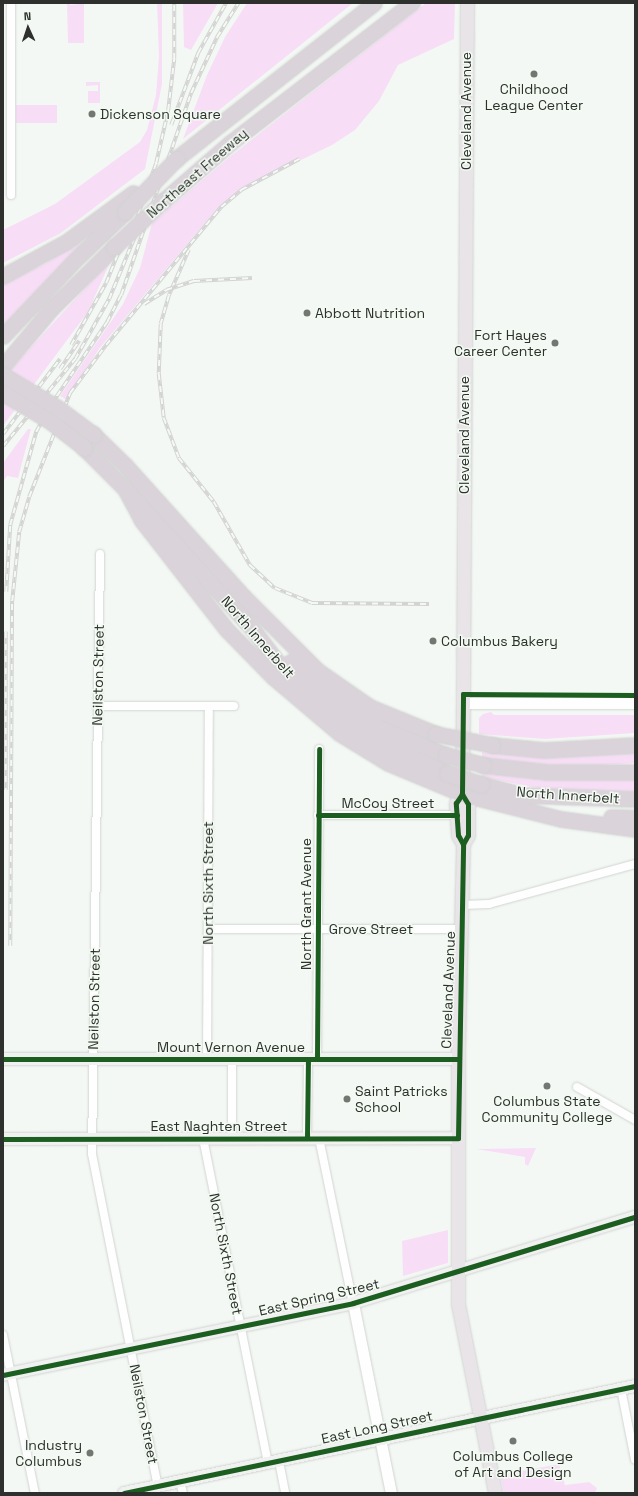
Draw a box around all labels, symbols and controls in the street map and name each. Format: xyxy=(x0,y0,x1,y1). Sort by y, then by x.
north arrow xyxy=(8,8,48,48)
text: N xyxy=(23,9,31,23)
street label: Cleveland Avenue xyxy=(458,52,474,170)
marker: Childhood League Center xyxy=(529,69,539,79)
place label: Childhood League Center xyxy=(485,81,583,114)
place label: Dickenson Square xyxy=(100,106,221,122)
marker: Dickenson Square xyxy=(87,109,97,119)
street label: Northeast Freeway xyxy=(143,125,251,221)
place label: Abbott Nutrition xyxy=(315,305,425,321)
marker: Abbott Nutrition xyxy=(302,308,312,318)
place label: Fort Hayes Career Center xyxy=(454,327,547,360)
marker: Fort Hayes Career Center xyxy=(550,338,560,348)
street label: Cleveland Avenue xyxy=(456,376,472,494)
street label: North Innerbelt xyxy=(218,593,298,681)
street label: Neilston Street xyxy=(89,624,107,726)
place label: Columbus Bakery xyxy=(441,633,558,649)
marker: Columbus Bakery xyxy=(428,636,438,646)
street label: North Innerbelt xyxy=(516,783,620,807)
street label: McCoy Street xyxy=(341,795,435,811)
street label: North Sixth Street xyxy=(200,821,216,945)
street label: North Grant Avenue xyxy=(298,838,314,970)
street label: Grove Street xyxy=(329,921,413,937)
street label: Cleveland Avenue xyxy=(438,931,458,1049)
street label: Neilston Street xyxy=(85,948,103,1050)
street label: Mount Vernon Avenue xyxy=(157,1039,305,1055)
marker: Columbus State Community College xyxy=(542,1081,552,1091)
place label: Saint Patricks School xyxy=(355,1083,448,1116)
place label: Columbus State Community College xyxy=(482,1093,612,1126)
marker: Saint Patricks School xyxy=(342,1094,352,1104)
street label: East Naghten Street xyxy=(150,1118,288,1134)
street label: North Sixth Street xyxy=(206,1192,246,1316)
street label: East Spring Street xyxy=(257,1275,381,1319)
street label: Neilston Street xyxy=(126,1363,162,1465)
street label: East Long Street xyxy=(320,1407,434,1447)
marker: Columbus College of Art and Design xyxy=(508,1436,518,1446)
place label: Industry Columbus xyxy=(15,1437,82,1470)
marker: Industry Columbus xyxy=(85,1448,95,1458)
place label: Columbus College of Art and Design xyxy=(453,1448,573,1480)

